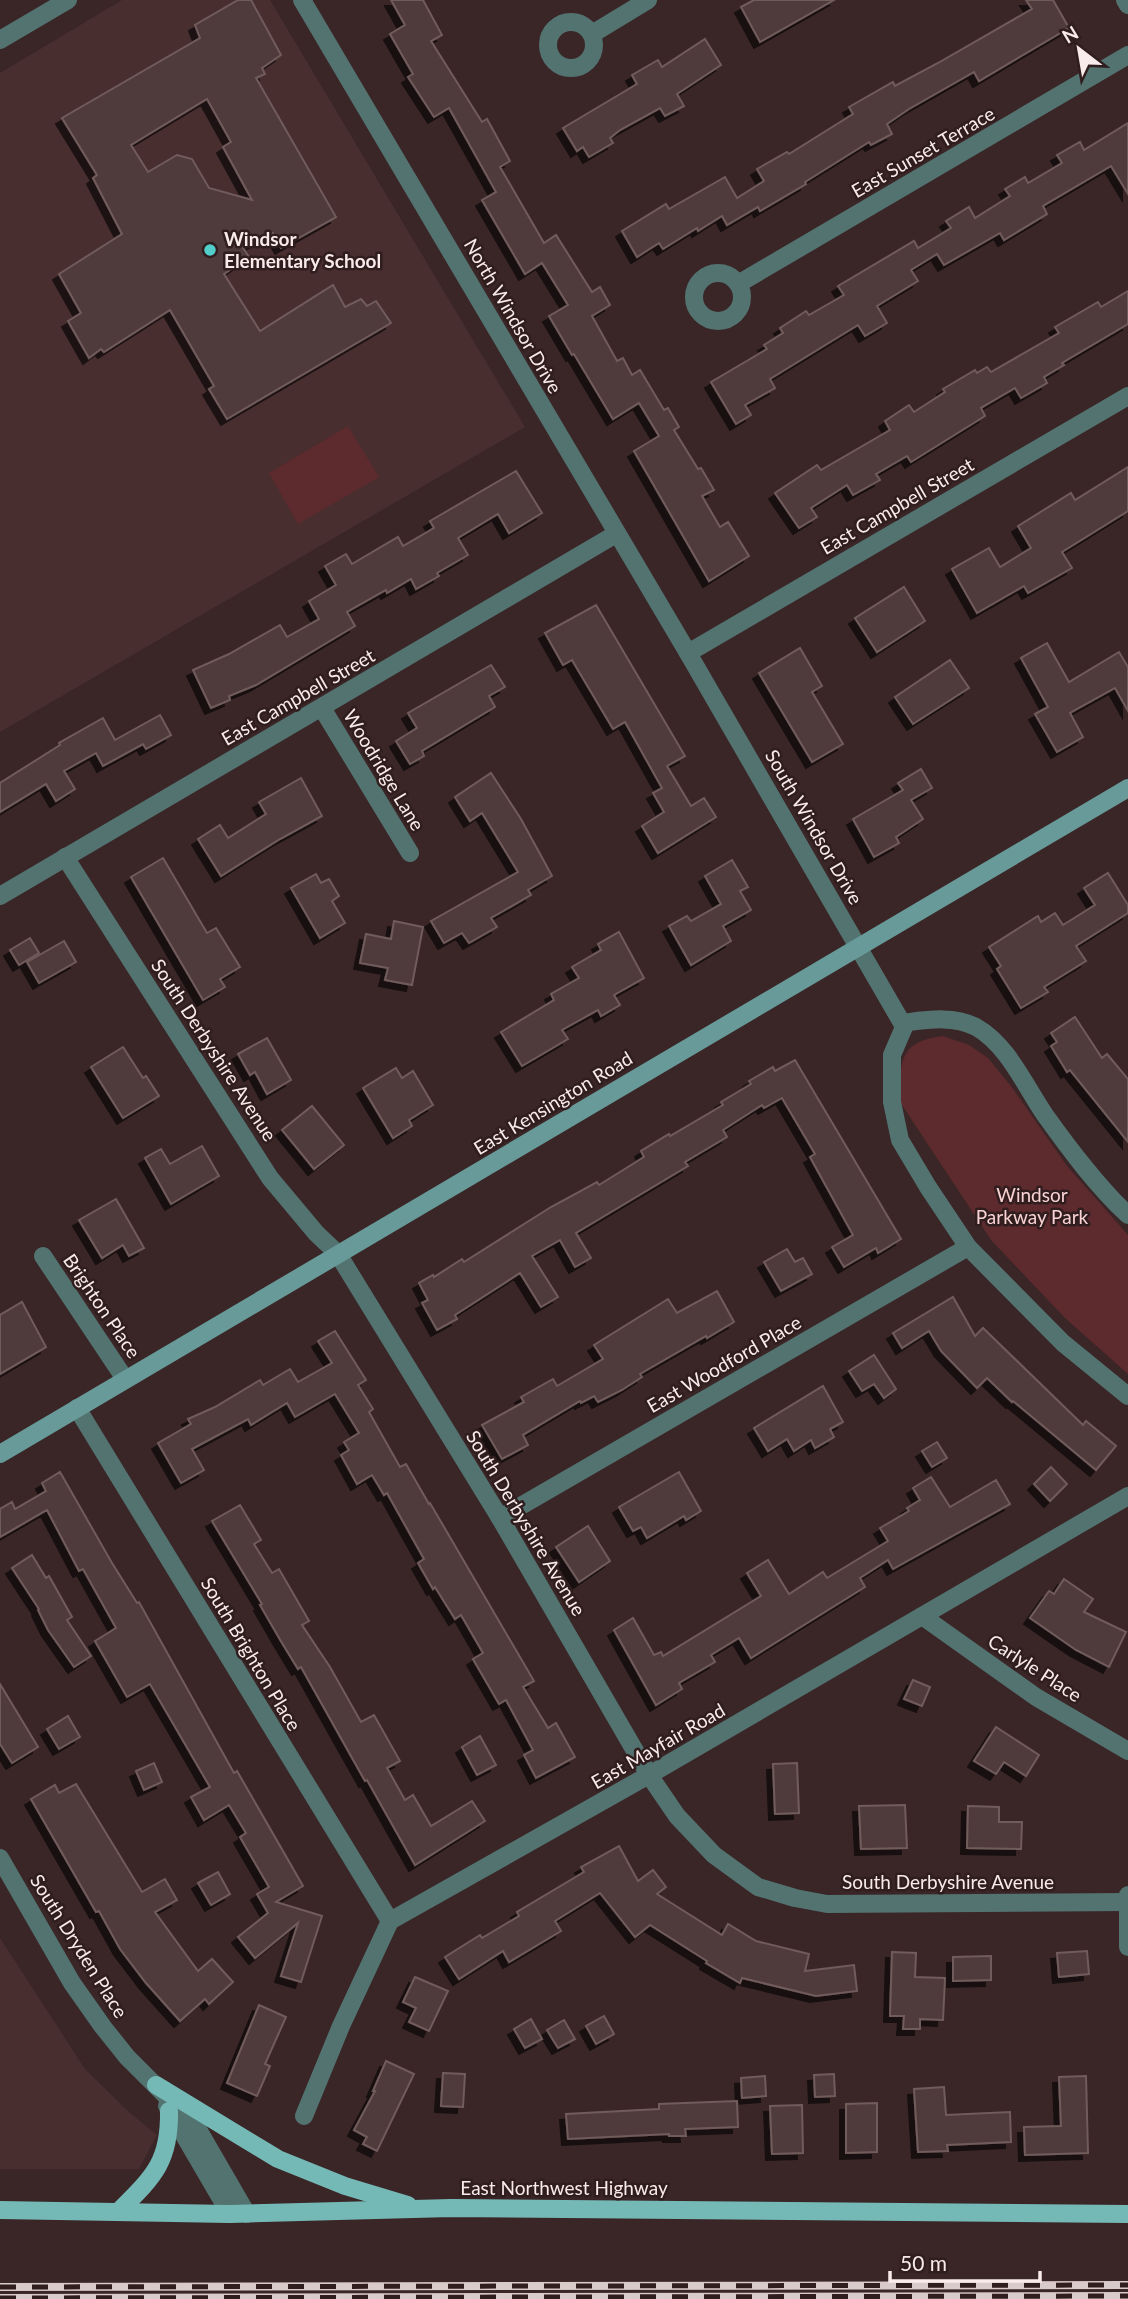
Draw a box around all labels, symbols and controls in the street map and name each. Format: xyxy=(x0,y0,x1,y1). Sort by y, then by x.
north arrow xyxy=(1044,14,1114,84)
text: N xyxy=(1058,20,1082,48)
street label: East Sunset Terrace xyxy=(847,101,999,202)
place label: Windsor Elementary School xyxy=(224,227,381,272)
street label: North Windsor Drive xyxy=(460,234,567,397)
marker: Windsor Elementary School xyxy=(202,242,218,258)
street label: East Campbell Street xyxy=(816,452,978,559)
street label: East Campbell Street xyxy=(217,643,379,750)
street label: Woodridge Lane xyxy=(339,705,430,835)
street label: South Windsor Drive xyxy=(761,745,868,908)
street label: South Derbyshire Avenue xyxy=(147,954,282,1145)
street label: East Kensington Road xyxy=(469,1046,636,1159)
park label: Windsor Parkway Park xyxy=(976,1183,1089,1228)
street label: Brighton Place xyxy=(59,1249,146,1362)
street label: East Woodford Place xyxy=(643,1310,805,1417)
street label: South Derbyshire Avenue xyxy=(462,1426,591,1620)
street label: South Brighton Place xyxy=(197,1573,306,1735)
street label: Carlyle Place xyxy=(984,1629,1086,1706)
street label: East Mayfair Road xyxy=(587,1698,729,1793)
street label: South Dryden Place xyxy=(26,1870,133,2022)
street label: South Derbyshire Avenue xyxy=(842,1870,1054,1893)
street label: East Northwest Highway xyxy=(460,2176,668,2199)
scale bar xyxy=(890,2240,1040,2284)
text: 50 m xyxy=(900,2250,947,2275)

